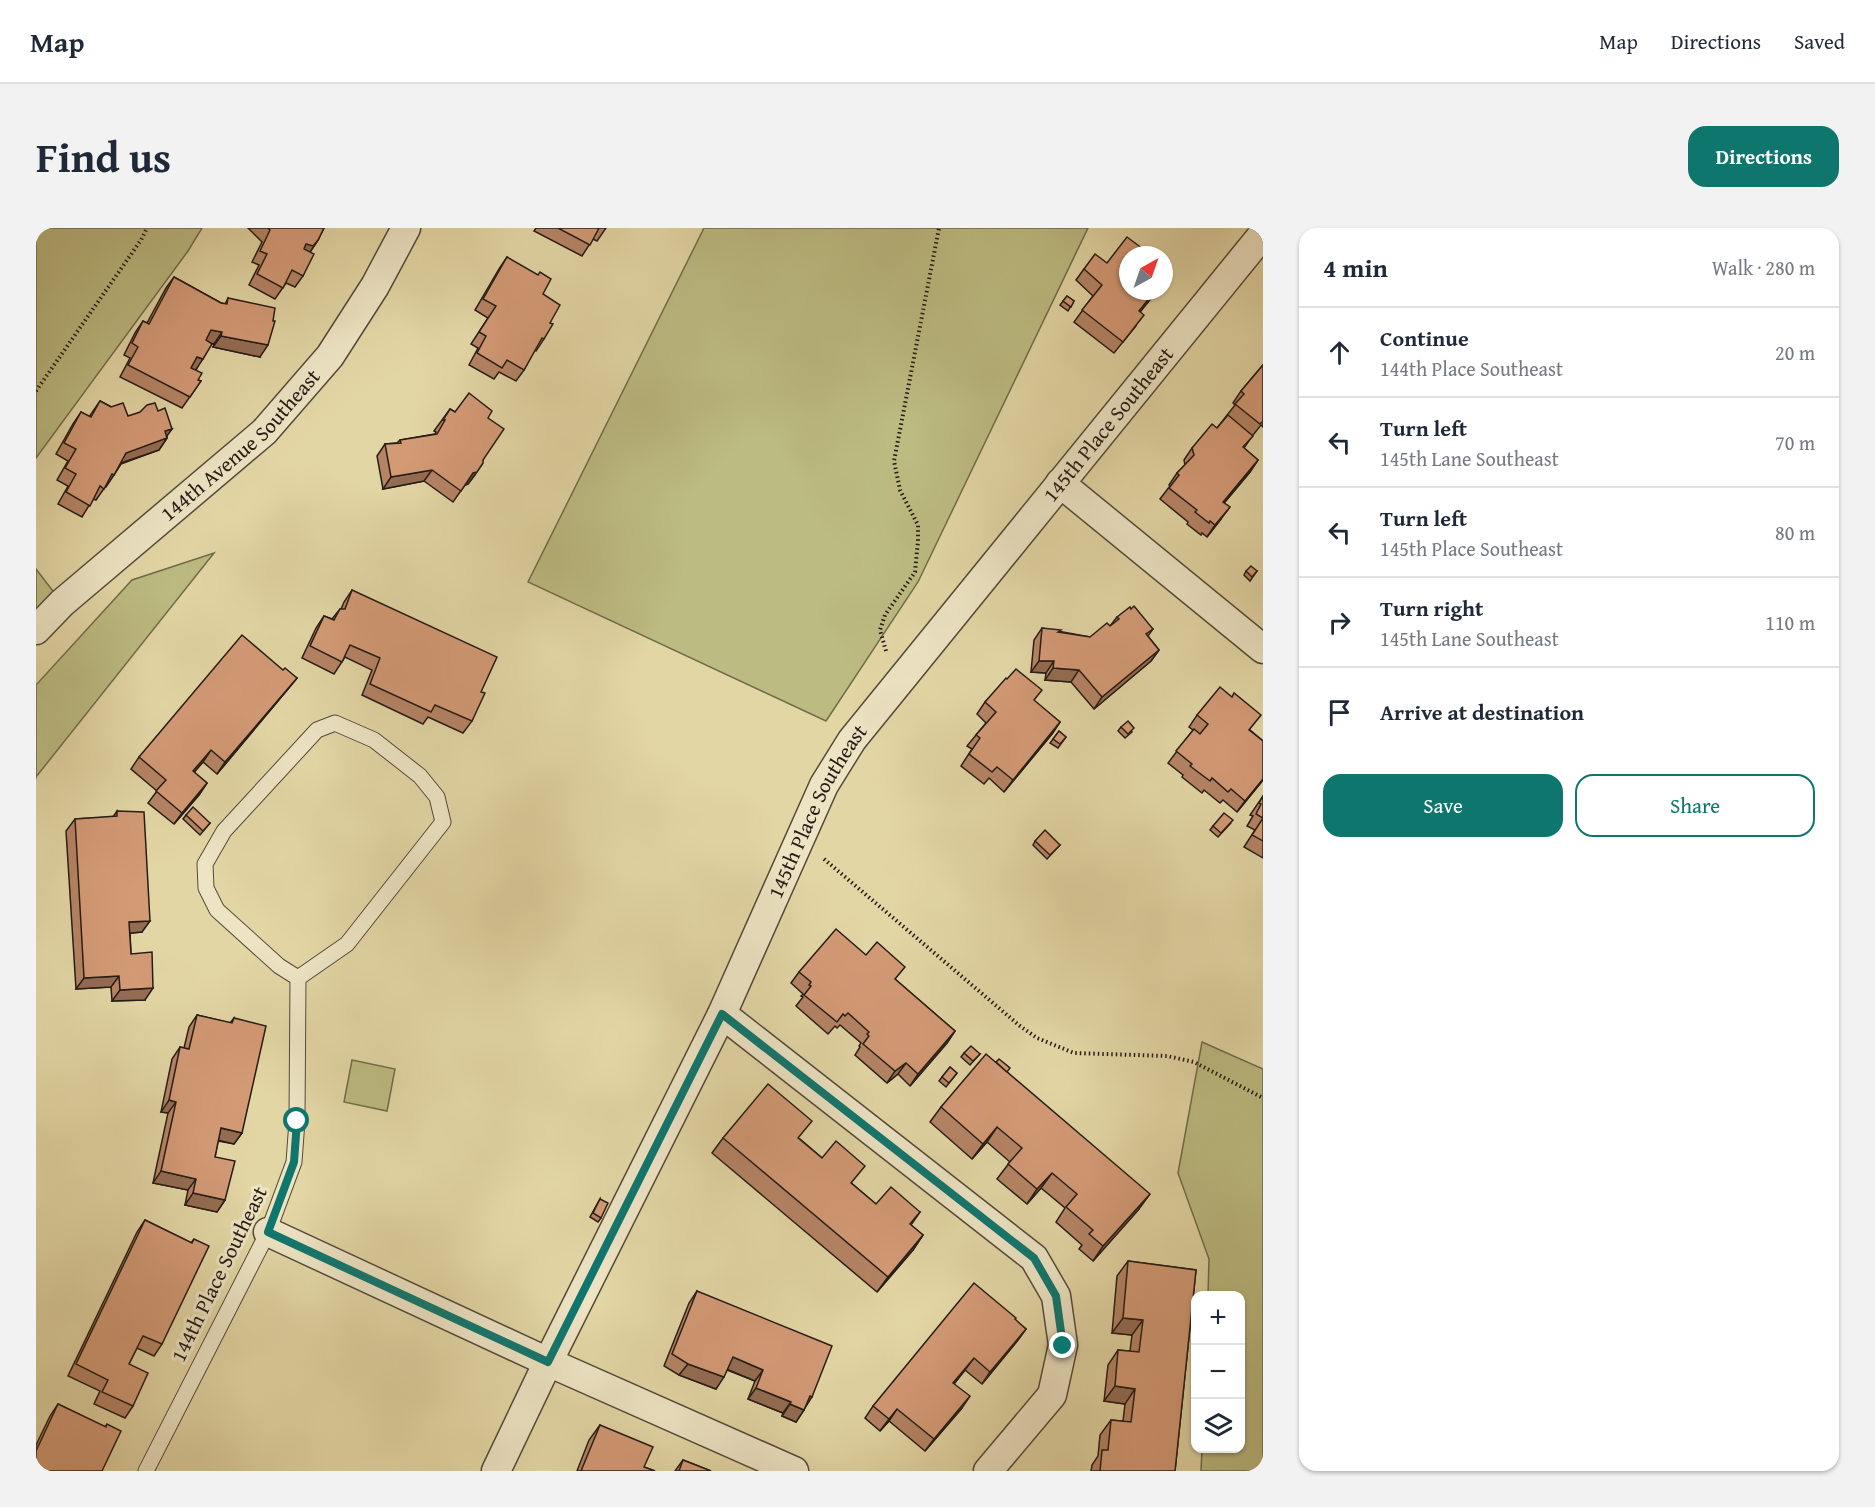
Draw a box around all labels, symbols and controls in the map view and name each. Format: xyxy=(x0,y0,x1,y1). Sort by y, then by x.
text: Map xyxy=(30,21,84,62)
text: Map xyxy=(1599,26,1638,57)
text: Directions xyxy=(1671,26,1761,57)
text: Saved xyxy=(1794,26,1845,57)
text: Find us xyxy=(36,126,171,187)
button: Directions xyxy=(1688,126,1839,187)
north arrow xyxy=(1119,246,1173,300)
text: 4 min xyxy=(1323,248,1388,287)
text: Walk · 280 m xyxy=(1712,253,1815,282)
text: Continue xyxy=(1380,322,1469,354)
icon: ahead xyxy=(1323,336,1356,369)
text: 20 m xyxy=(1775,338,1815,367)
street label: 145th Place Southeast xyxy=(1035,339,1181,509)
text: 144th Place Southeast xyxy=(1380,354,1563,383)
street label: 144th Avenue Southeast xyxy=(153,361,328,528)
text: Turn left xyxy=(1380,412,1467,444)
icon: left xyxy=(1323,426,1356,459)
text: 70 m xyxy=(1775,428,1815,457)
text: 145th Lane Southeast xyxy=(1380,444,1559,473)
text: Turn left xyxy=(1380,502,1467,534)
icon: left xyxy=(1323,516,1356,549)
text: 80 m xyxy=(1775,518,1815,547)
text: 145th Place Southeast xyxy=(1380,534,1563,563)
text: Turn right xyxy=(1380,592,1483,624)
icon: right xyxy=(1323,606,1356,639)
text: 110 m xyxy=(1765,608,1815,637)
text: 145th Lane Southeast xyxy=(1380,624,1559,653)
icon: arrive xyxy=(1323,696,1356,729)
text: Arrive at destination xyxy=(1380,696,1584,728)
street label: 145th Place Southeast xyxy=(759,717,874,903)
button: Save xyxy=(1323,774,1563,837)
button: Share xyxy=(1575,774,1815,837)
route start xyxy=(283,1107,309,1133)
street label: 144th Place Southeast xyxy=(163,1180,275,1367)
map controls xyxy=(1191,1291,1245,1453)
button: + xyxy=(1191,1291,1245,1345)
route end xyxy=(1049,1332,1075,1358)
button: − xyxy=(1191,1345,1245,1399)
button: layers xyxy=(1191,1399,1245,1453)

